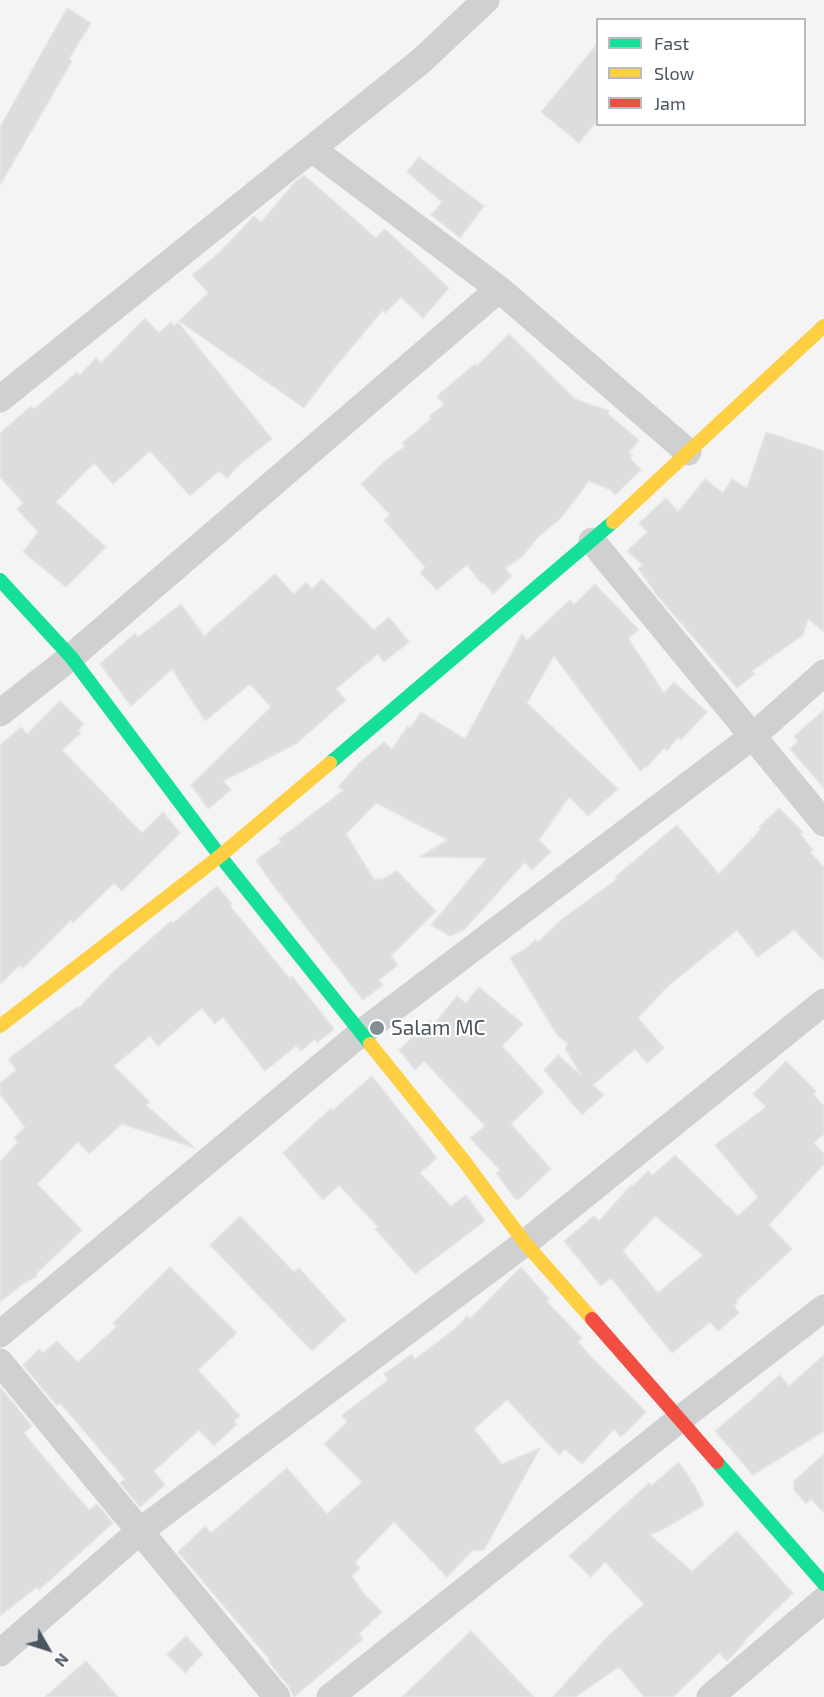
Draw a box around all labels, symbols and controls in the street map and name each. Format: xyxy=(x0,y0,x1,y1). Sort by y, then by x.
legend xyxy=(596,18,806,126)
text: Fast xyxy=(654,32,689,54)
text: Slow xyxy=(654,62,694,84)
text: Jam xyxy=(654,92,686,114)
place label: Salam MC xyxy=(391,1015,486,1041)
marker: Salam MC xyxy=(368,1019,386,1037)
north arrow xyxy=(18,1619,78,1679)
text: N xyxy=(51,1650,73,1671)

